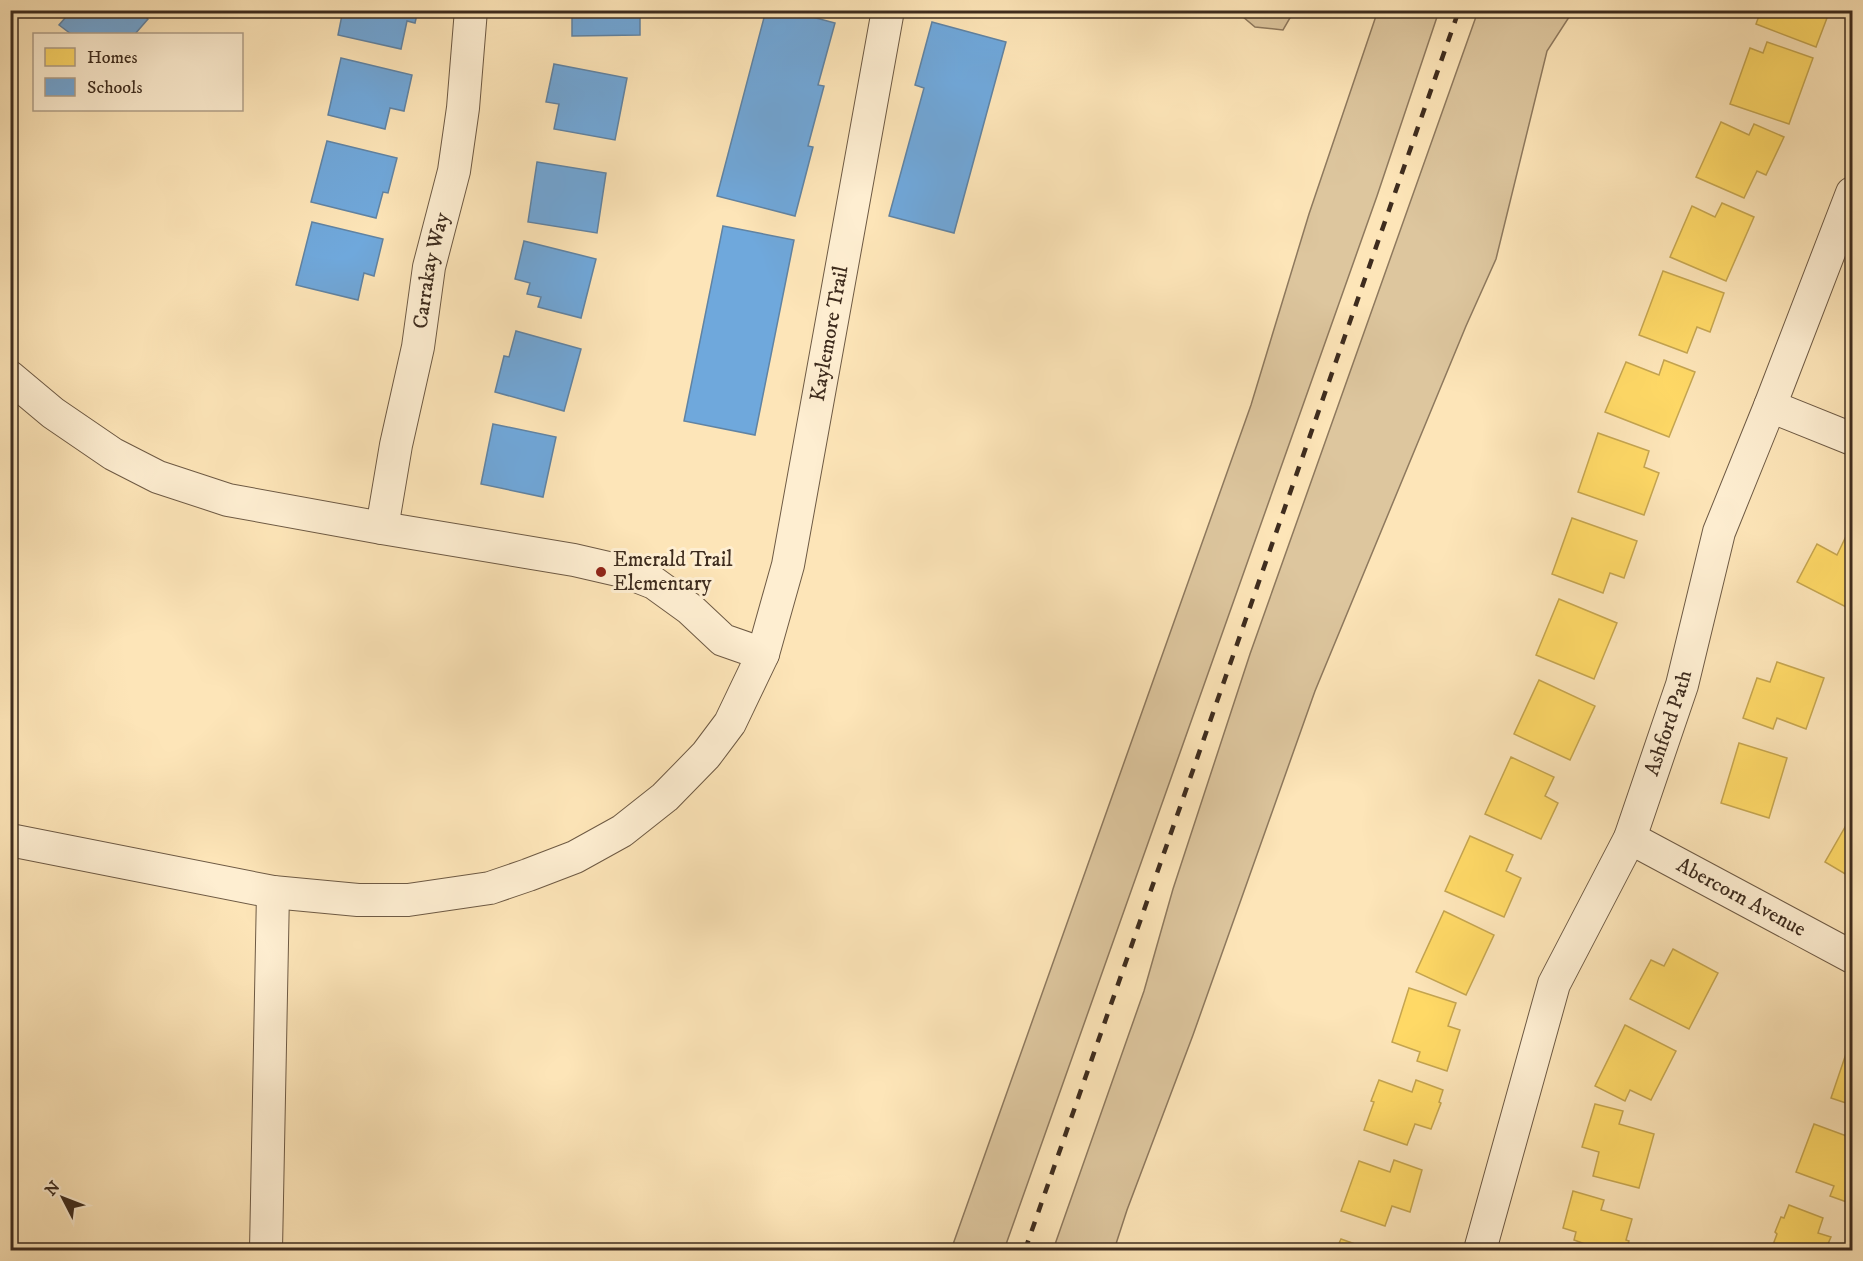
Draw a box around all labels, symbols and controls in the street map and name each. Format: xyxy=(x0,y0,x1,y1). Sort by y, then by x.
legend xyxy=(33,33,243,111)
text: Homes xyxy=(87,47,138,69)
text: Schools xyxy=(87,77,142,99)
street label: Carrakay Way xyxy=(408,209,456,331)
street label: Kaylemore Trail xyxy=(805,263,855,404)
place label: Emerald Trail Elementary xyxy=(613,547,733,597)
marker: Emerald Trail Elementary xyxy=(594,565,608,579)
street label: Ashford Path xyxy=(1639,668,1698,779)
street label: Abercorn Avenue xyxy=(1672,852,1810,943)
north arrow xyxy=(33,1168,93,1228)
text: N xyxy=(41,1177,64,1200)

